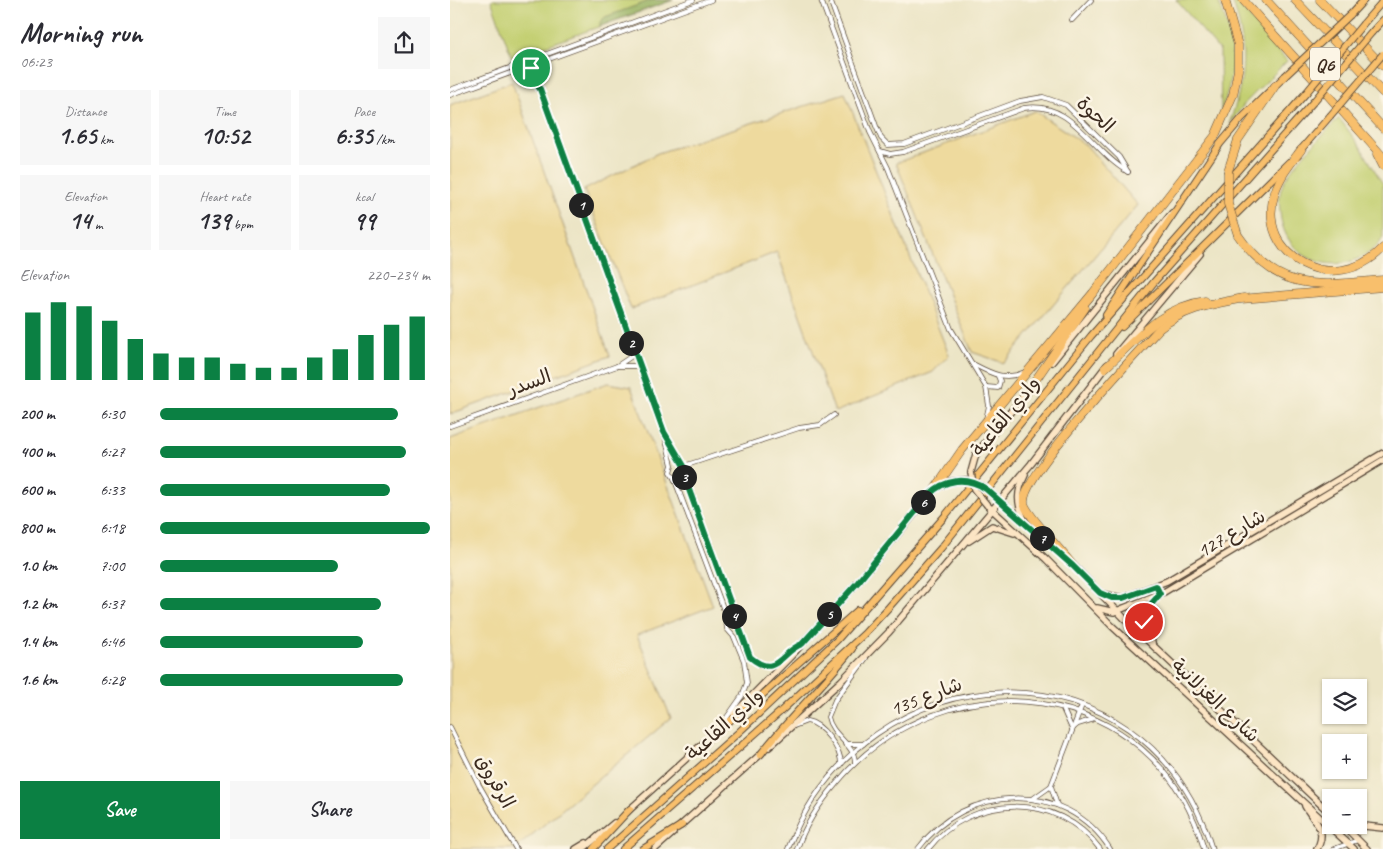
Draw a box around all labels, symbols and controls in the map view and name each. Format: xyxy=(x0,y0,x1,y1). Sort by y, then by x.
text: Morning run xyxy=(20,15,142,50)
button: share xyxy=(378,17,430,69)
pin xyxy=(510,47,552,89)
road number: Q6 xyxy=(1310,48,1340,80)
text: 06:23 xyxy=(20,52,52,72)
icon: arrive xyxy=(517,54,545,82)
street label: الحوة xyxy=(1071,91,1120,138)
text: Distance xyxy=(65,103,107,120)
text: Time xyxy=(214,103,236,120)
text: Pace xyxy=(354,103,375,120)
text: 1.65 xyxy=(58,120,97,152)
text: 10:52 xyxy=(200,120,250,152)
text: 6:35 xyxy=(334,120,373,152)
text: km xyxy=(97,131,114,148)
text: /km xyxy=(373,131,395,148)
text: Elevation xyxy=(64,188,107,205)
text: Heart rate xyxy=(199,188,251,205)
text: kcal xyxy=(355,188,374,205)
pin: 1 xyxy=(568,192,594,218)
text: 1 xyxy=(578,197,585,214)
text: 14 xyxy=(69,205,91,237)
text: 139 xyxy=(197,205,230,237)
text: 99 xyxy=(353,205,375,237)
text: m xyxy=(91,216,103,233)
text: bpm xyxy=(230,216,253,233)
text: Elevation xyxy=(20,265,69,285)
text: 220–234 m xyxy=(367,265,430,285)
pin: 2 xyxy=(618,330,644,356)
text: 2 xyxy=(628,335,635,352)
street label: السدر xyxy=(502,363,554,403)
street label: وادي القاعية xyxy=(966,371,1047,463)
text: 200 m xyxy=(20,404,55,424)
text: 6:30 xyxy=(100,404,125,424)
text: 400 m xyxy=(20,442,55,462)
text: 6:27 xyxy=(100,442,125,462)
pin: 3 xyxy=(672,464,696,490)
text: 3 xyxy=(681,469,688,486)
text: 600 m xyxy=(20,480,55,500)
text: 6:33 xyxy=(100,480,125,500)
pin: 6 xyxy=(910,490,936,514)
text: 6 xyxy=(920,494,927,511)
street label: شارع 127 xyxy=(1193,503,1270,564)
text: 800 m xyxy=(20,518,55,538)
text: 6:18 xyxy=(100,518,125,538)
pin: 7 xyxy=(1030,526,1054,550)
text: 7 xyxy=(1039,530,1046,547)
text: 1.0 km xyxy=(20,556,57,576)
text: 7:00 xyxy=(100,556,125,576)
text: 1.2 km xyxy=(20,594,57,614)
text: 6:37 xyxy=(100,594,125,614)
pin xyxy=(1123,601,1165,643)
pin: 5 xyxy=(816,602,842,626)
pin: 4 xyxy=(722,604,746,628)
text: 5 xyxy=(826,606,833,623)
text: 4 xyxy=(731,608,738,625)
icon: check xyxy=(1130,608,1158,636)
text: 1.4 km xyxy=(20,632,57,652)
text: 6:46 xyxy=(100,632,125,652)
street label: شارع الغزلانية xyxy=(1165,653,1265,748)
text: 1.6 km xyxy=(20,670,58,690)
text: 6:28 xyxy=(100,670,125,690)
street label: شارع 135 xyxy=(887,671,966,723)
map controls xyxy=(1322,679,1367,834)
button: layers xyxy=(1322,679,1367,724)
street label: وادي القاعية xyxy=(680,683,770,767)
button: + xyxy=(1322,734,1367,779)
street label: الرقروق xyxy=(471,750,521,813)
button: Save xyxy=(20,781,220,839)
button: Share xyxy=(230,781,430,839)
button: − xyxy=(1322,789,1367,834)

